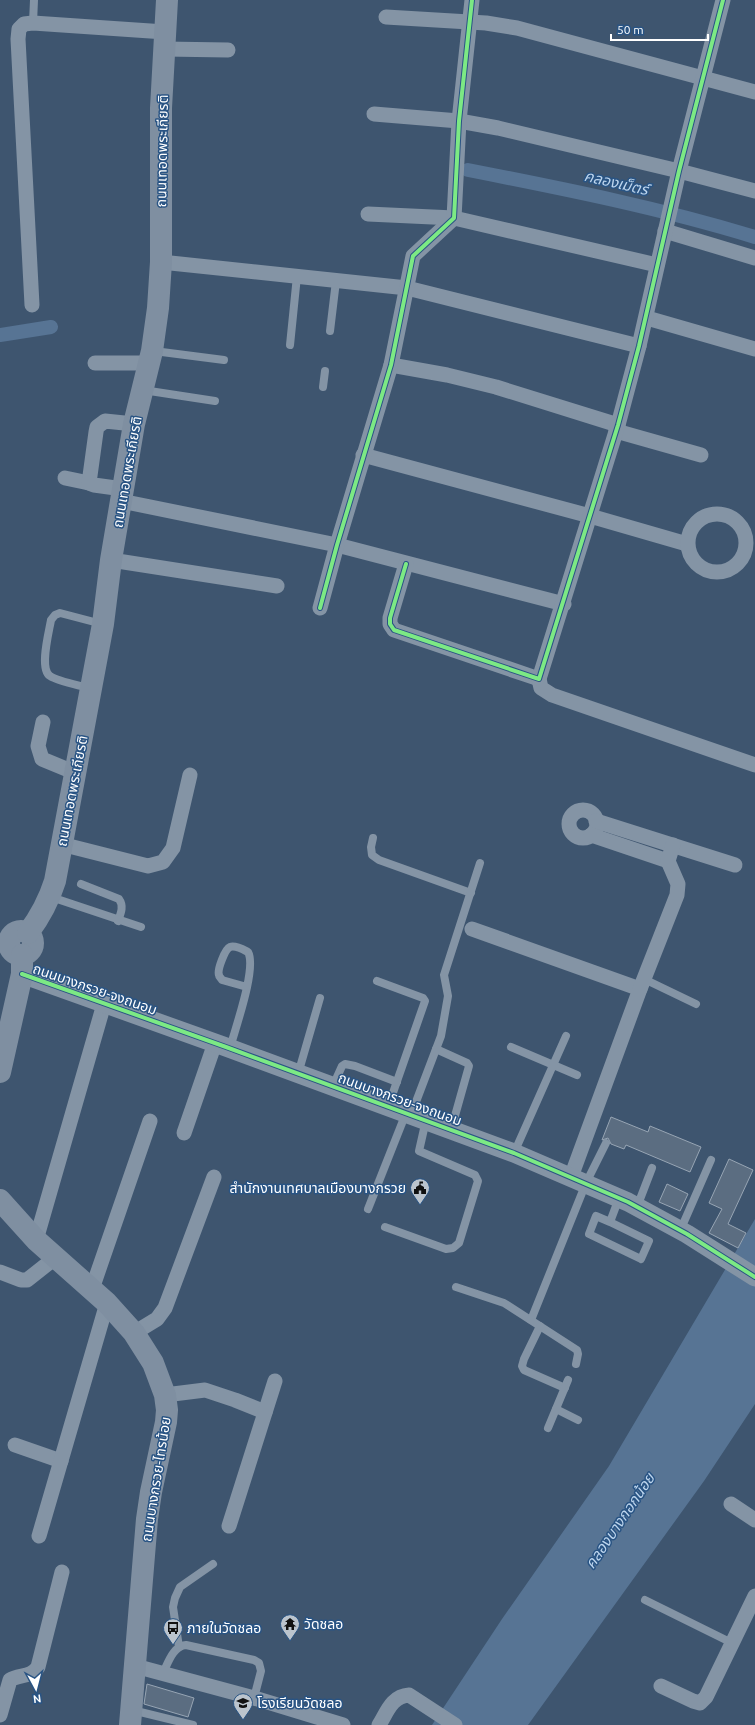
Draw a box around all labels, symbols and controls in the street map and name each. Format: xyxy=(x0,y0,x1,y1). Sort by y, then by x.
scale bar xyxy=(611,16,708,42)
text: 50 m xyxy=(617,23,644,36)
street label: ถนนเทอดพระเกียรติ xyxy=(153,94,171,208)
water label: คลองเม็ตร์ xyxy=(583,167,653,199)
street label: ถนนเทอดพระเกียรติ xyxy=(109,415,145,529)
street label: ถนนเทอดพระเกียรติ xyxy=(53,734,91,848)
street label: ถนนบางกรวย-จงถนอม xyxy=(31,960,159,1018)
street label: ถนนบางกรวย-จงถนอม xyxy=(336,1069,464,1129)
public building icon: สำนักงานเทศบาลเมืองบางกรวย xyxy=(409,1177,431,1205)
place label: สำนักงานเทศบาลเมืองบางกรวย xyxy=(230,1180,406,1196)
street label: ถนนบางกรวย-ไทรน้อย xyxy=(138,1415,174,1543)
water label: คลองบางกอกน้อย xyxy=(582,1469,658,1571)
temple icon: วัดชลอ xyxy=(279,1613,301,1641)
place label: วัดชลอ xyxy=(304,1616,343,1632)
bus stop icon: ภายในวัดชลอ xyxy=(162,1617,184,1645)
place label: ภายในวัดชลอ xyxy=(187,1620,261,1636)
north arrow xyxy=(16,1669,56,1709)
text: N xyxy=(32,1692,42,1705)
school or university icon: โรงเรียนวัดชลอ xyxy=(232,1692,254,1720)
place label: โรงเรียนวัดชลอ xyxy=(257,1695,342,1711)

